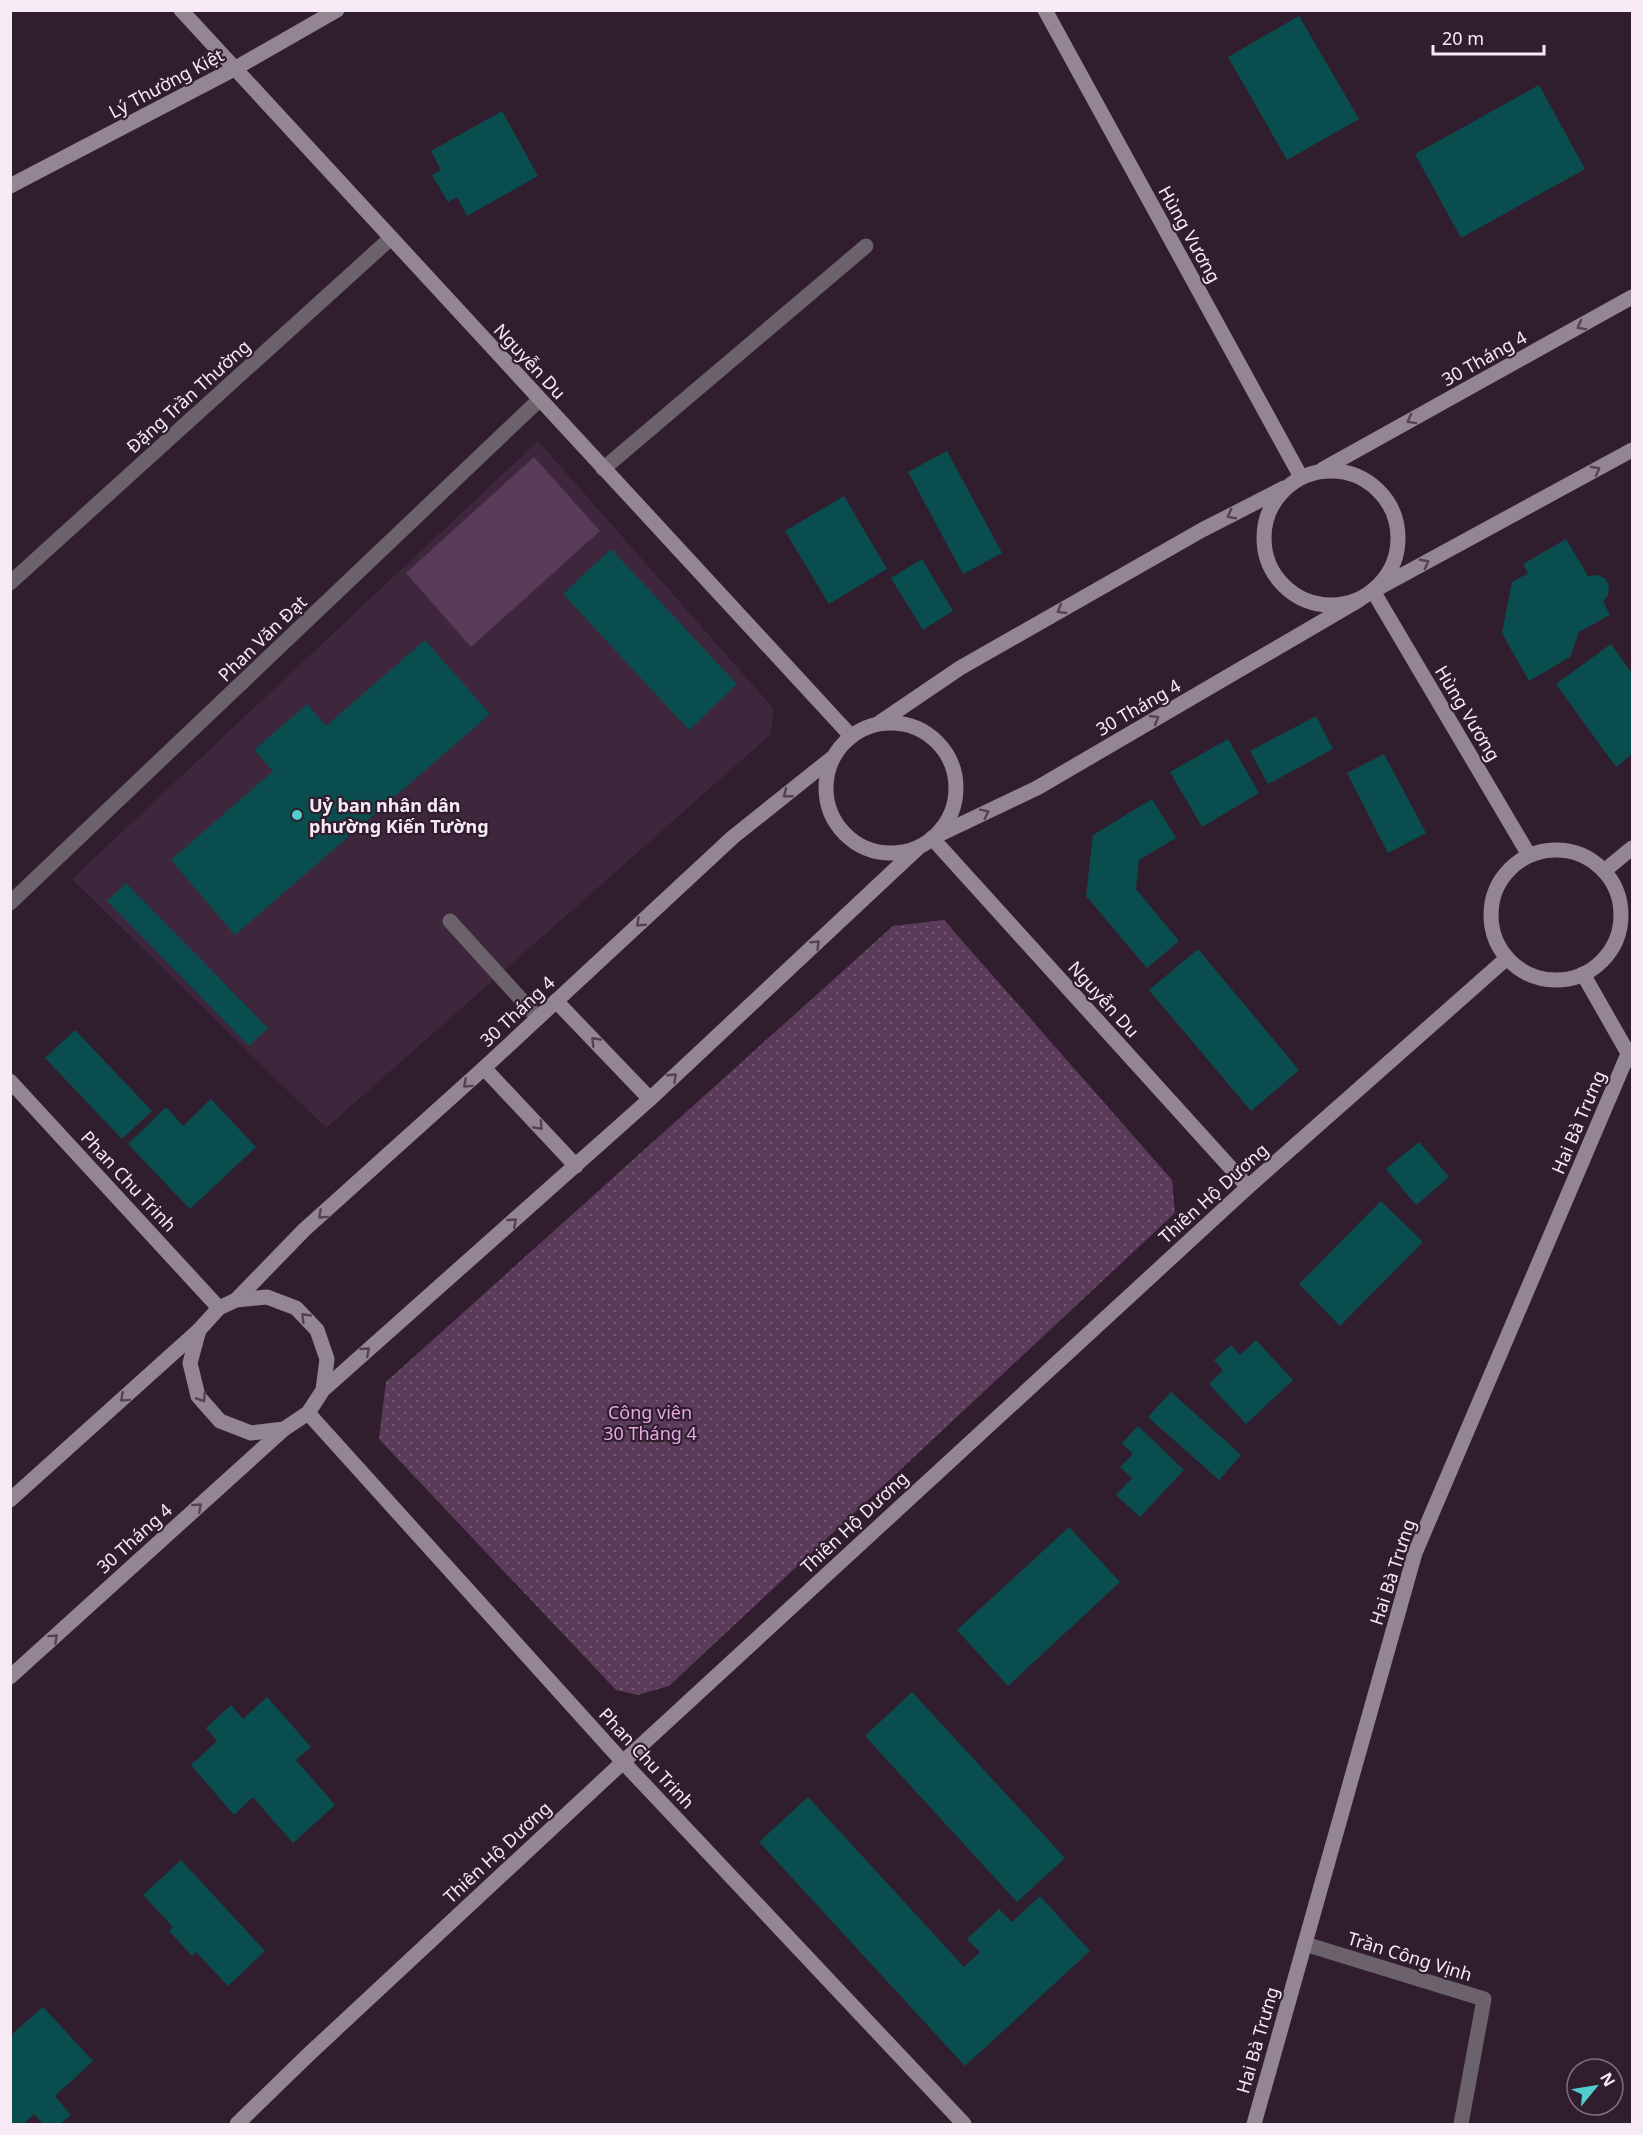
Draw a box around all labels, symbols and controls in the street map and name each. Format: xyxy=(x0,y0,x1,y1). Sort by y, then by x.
scale bar xyxy=(1433,18,1544,56)
text: 20 m xyxy=(1442,26,1484,50)
street label: Lý Thường Kiệt xyxy=(104,42,228,123)
street label: Hùng Vương xyxy=(1153,181,1227,287)
street label: Nguyễn Du xyxy=(489,318,571,404)
one-way arrow xyxy=(1577,318,1588,330)
street label: 30 Tháng 4 xyxy=(1437,325,1531,391)
street label: Đặng Trần Thường xyxy=(121,334,255,458)
one-way arrow xyxy=(1407,413,1417,425)
one-way arrow xyxy=(1590,466,1600,477)
one-way arrow xyxy=(1227,507,1238,519)
one-way arrow xyxy=(1419,559,1429,570)
street label: Phan Văn Đạt xyxy=(213,589,312,686)
one-way arrow xyxy=(1057,603,1067,614)
street label: Hùng Vương xyxy=(1430,661,1506,765)
street label: 30 Tháng 4 xyxy=(1091,673,1185,741)
one-way arrow xyxy=(1149,715,1160,726)
one-way arrow xyxy=(782,787,793,798)
place label: Uỷ ban nhân dân phường Kiến Tường xyxy=(309,793,489,838)
marker: Uỷ ban nhân dân phường Kiến Tường xyxy=(290,808,304,822)
one-way arrow xyxy=(978,809,989,821)
one-way arrow xyxy=(637,916,647,927)
one-way arrow xyxy=(809,940,819,951)
street label: Nguyễn Du xyxy=(1063,956,1145,1042)
street label: 30 Tháng 4 xyxy=(475,970,559,1052)
one-way arrow xyxy=(591,1038,602,1048)
street label: Hai Bà Trưng xyxy=(1545,1067,1611,1177)
one-way arrow xyxy=(666,1073,677,1084)
one-way arrow xyxy=(463,1077,473,1088)
one-way arrow xyxy=(531,1119,542,1130)
street label: Phan Chu Trinh xyxy=(76,1125,182,1237)
street label: Thiên Hộ Dương xyxy=(1153,1138,1273,1248)
one-way arrow xyxy=(318,1208,328,1219)
one-way arrow xyxy=(506,1218,517,1229)
one-way arrow xyxy=(301,1313,312,1324)
one-way arrow xyxy=(360,1347,370,1358)
one-way arrow xyxy=(121,1391,131,1402)
one-way arrow xyxy=(194,1392,206,1402)
park label: Công viên 30 Tháng 4 xyxy=(603,1400,697,1445)
street label: Thiên Hộ Dương xyxy=(795,1466,913,1578)
street label: 30 Tháng 4 xyxy=(91,1498,177,1578)
one-way arrow xyxy=(191,1503,202,1514)
street label: Hai Bà Trưng xyxy=(1364,1516,1420,1628)
one-way arrow xyxy=(47,1634,58,1645)
street label: Phan Chu Trinh xyxy=(594,1702,700,1814)
street label: Thiên Hộ Dương xyxy=(438,1796,556,1908)
street label: Trần Công Vịnh xyxy=(1345,1926,1475,1986)
street label: Hai Bà Trưng xyxy=(1230,1984,1284,2096)
north arrow xyxy=(1565,2057,1625,2117)
text: N xyxy=(1595,2068,1621,2091)

